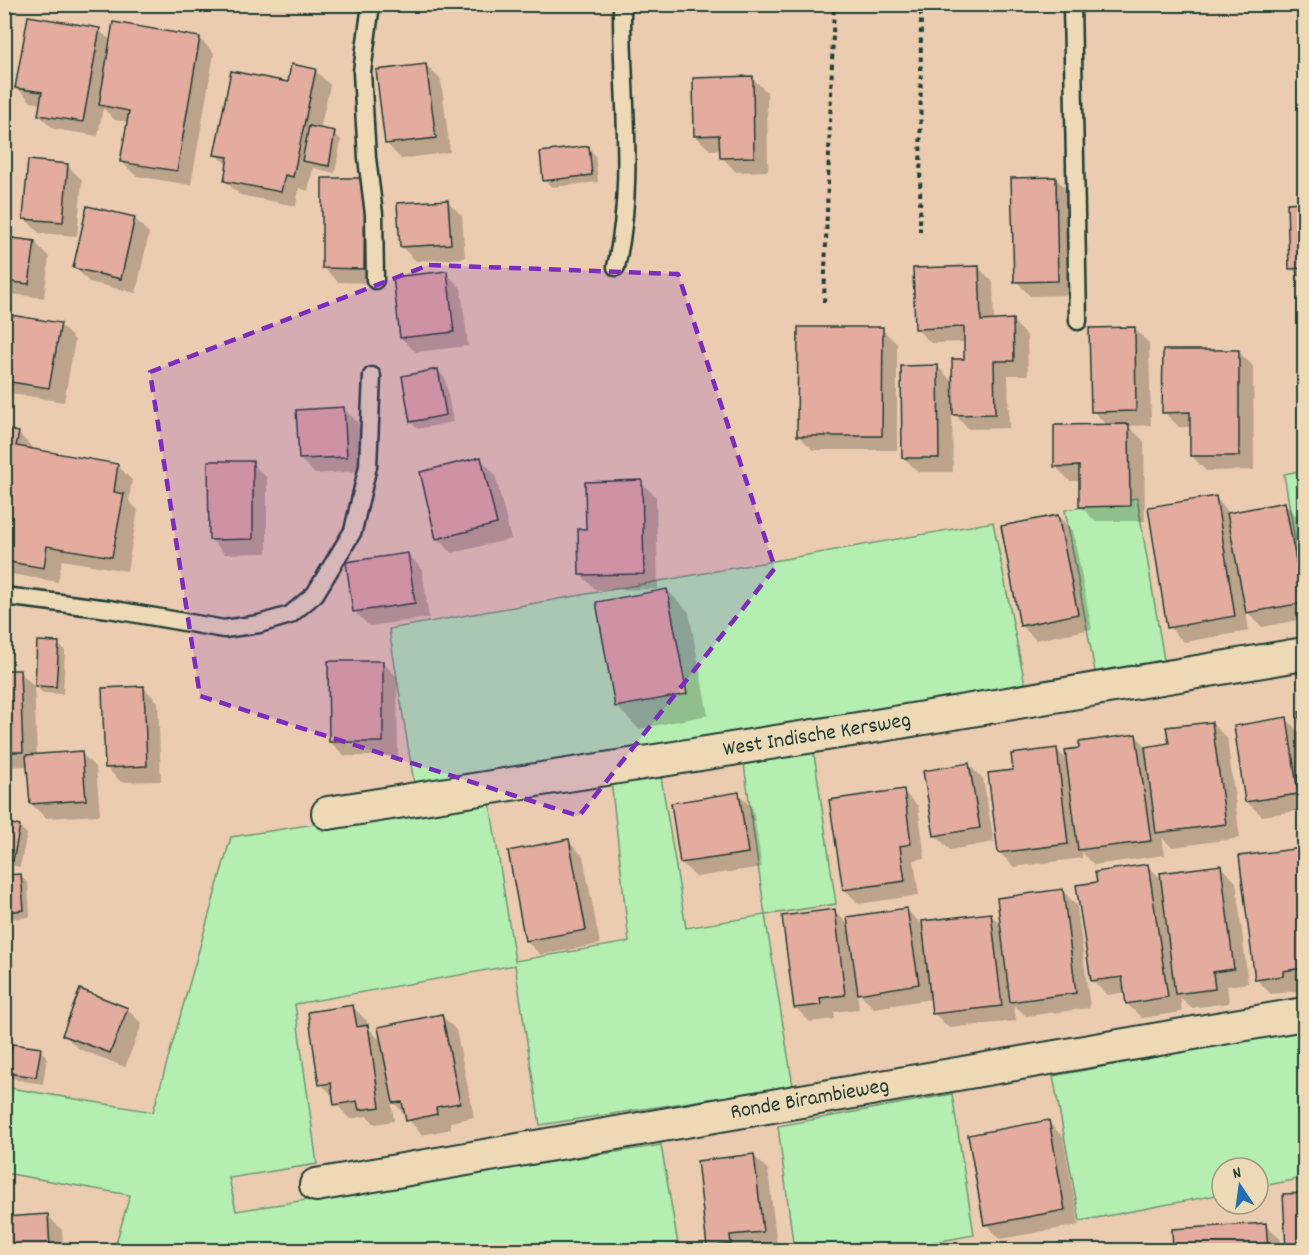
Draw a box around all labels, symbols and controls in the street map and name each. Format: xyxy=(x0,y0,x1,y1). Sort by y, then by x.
street label: West Indische Kersweg xyxy=(721,705,913,766)
street label: Ronde Birambieweg xyxy=(728,1071,891,1129)
north arrow xyxy=(1210,1156,1270,1216)
text: N xyxy=(1231,1162,1244,1186)

